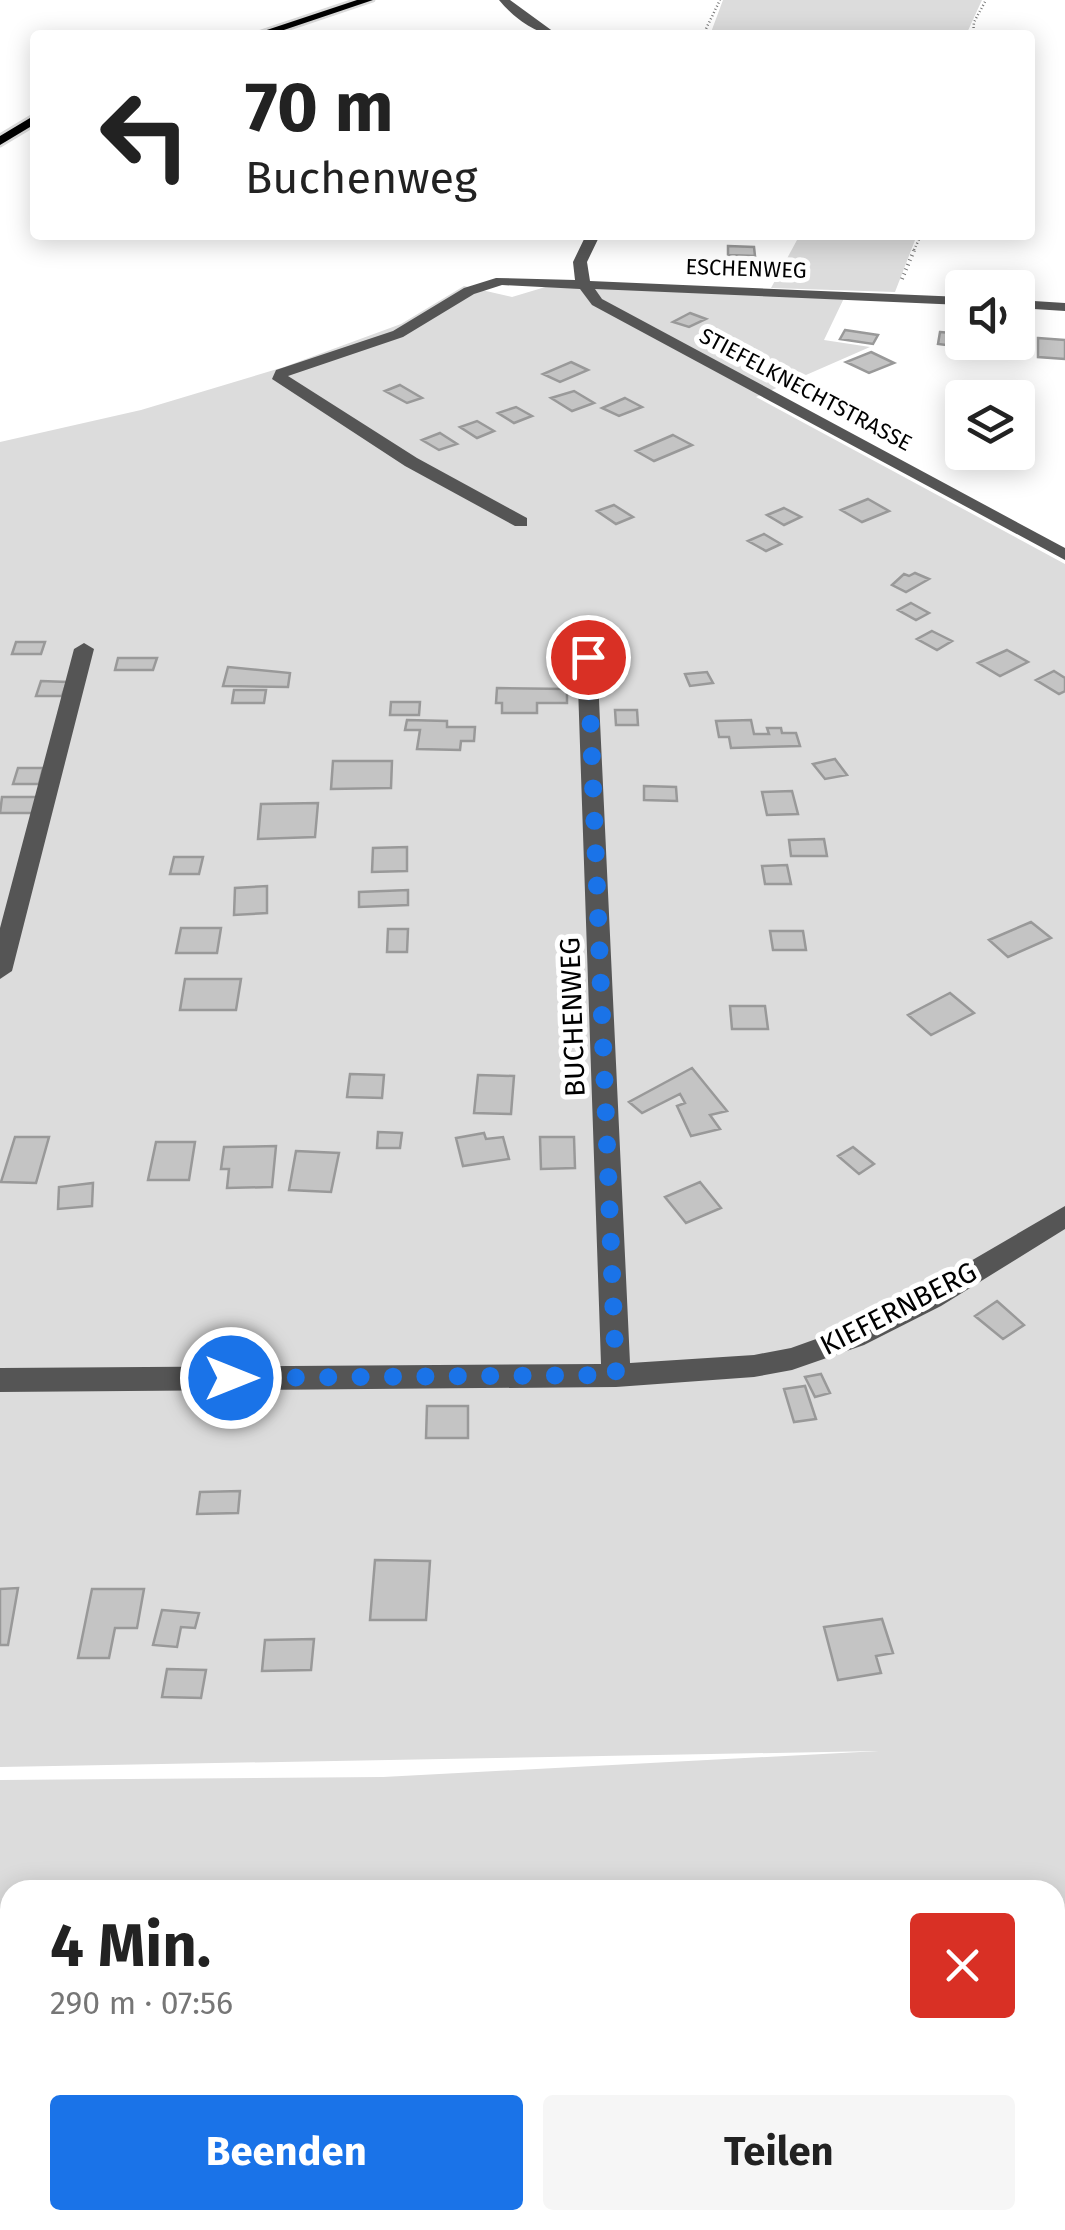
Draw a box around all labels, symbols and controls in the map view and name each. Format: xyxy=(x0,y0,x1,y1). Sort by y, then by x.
text: 70 m xyxy=(245,66,394,150)
icon: left xyxy=(80,70,210,200)
text: Buchenweg xyxy=(245,151,478,205)
street label: ESCHENWEG xyxy=(685,253,807,284)
map controls xyxy=(945,270,1035,470)
button: sound xyxy=(945,270,1035,360)
street label: STIEFELKNECHTSTRASSE xyxy=(695,322,917,457)
button: layers xyxy=(945,380,1035,470)
pin xyxy=(546,615,631,700)
icon: arrive xyxy=(561,630,616,685)
street label: BUCHENWEG xyxy=(553,937,592,1097)
street label: KIEFERNBERG xyxy=(815,1255,982,1362)
position arrow xyxy=(179,1326,283,1430)
text: 4 Min. xyxy=(50,1910,211,1982)
button: close xyxy=(910,1913,1015,2018)
text: 290 m · 07:56 xyxy=(50,1984,233,2022)
button: Beenden xyxy=(50,2095,523,2210)
button: Teilen xyxy=(543,2095,1015,2210)

